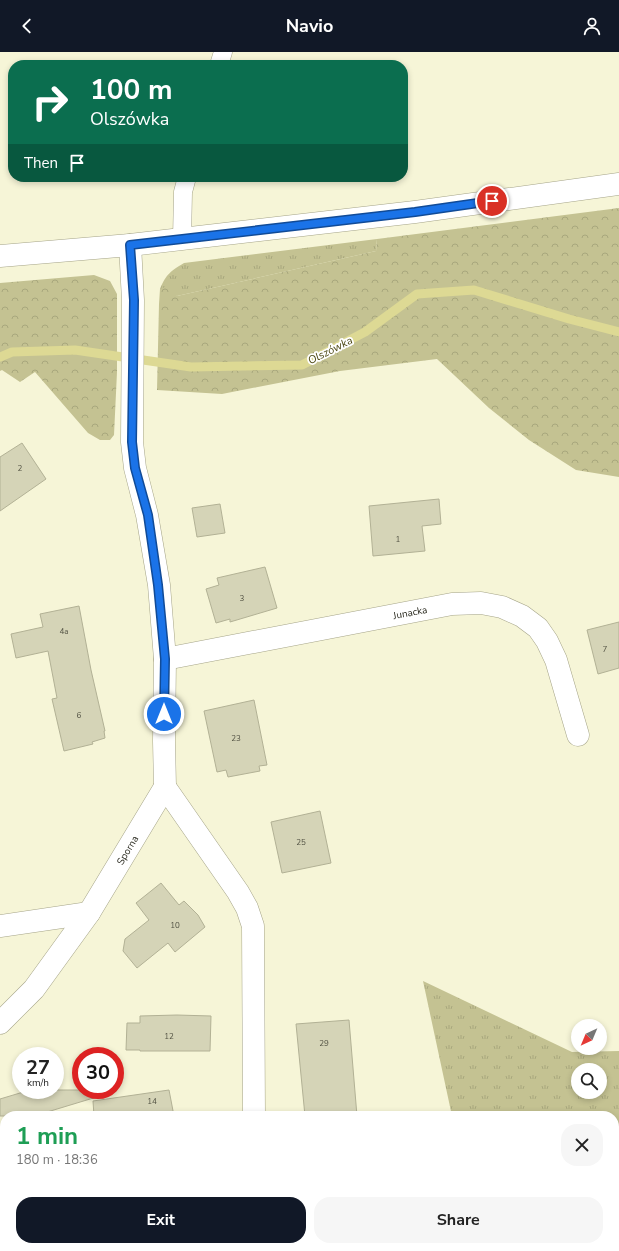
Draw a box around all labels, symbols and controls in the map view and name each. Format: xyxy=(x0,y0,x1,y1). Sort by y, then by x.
text: Navio xyxy=(286,14,333,38)
icon: back xyxy=(16,15,38,37)
icon: person xyxy=(581,15,603,37)
text: 100 m xyxy=(90,71,173,109)
icon: right xyxy=(24,76,76,128)
text: Olszówka xyxy=(90,107,169,131)
icon: arrive xyxy=(66,152,88,174)
text: Then xyxy=(24,153,58,173)
pin xyxy=(475,184,509,218)
icon: arrive xyxy=(481,190,503,212)
water label: Olszówka xyxy=(305,333,355,368)
house number: 2 xyxy=(18,463,23,474)
house number: 1 xyxy=(396,534,401,545)
house number: 3 xyxy=(240,593,245,604)
street label: Junacka xyxy=(391,603,429,623)
house number: 4a xyxy=(59,626,69,637)
house number: 7 xyxy=(603,644,608,655)
position arrow xyxy=(143,693,185,735)
house number: 6 xyxy=(77,710,82,721)
house number: 23 xyxy=(231,733,241,744)
street label: Sporna xyxy=(114,833,142,868)
house number: 25 xyxy=(296,837,306,848)
house number: 10 xyxy=(170,920,180,931)
north arrow xyxy=(571,1019,607,1055)
map controls xyxy=(571,1019,607,1099)
house number: 12 xyxy=(164,1031,174,1042)
house number: 29 xyxy=(319,1038,329,1049)
speed limit sign: 30 xyxy=(72,1047,124,1099)
text: 27 xyxy=(26,1054,50,1081)
button: search xyxy=(571,1063,607,1099)
text: km/h xyxy=(27,1076,49,1090)
house number: 14 xyxy=(147,1096,157,1107)
text: 1 min xyxy=(16,1120,78,1152)
button: close xyxy=(561,1124,603,1166)
text: 180 m · 18:36 xyxy=(16,1151,98,1169)
button: Exit xyxy=(16,1197,306,1243)
button: Share xyxy=(314,1197,603,1243)

